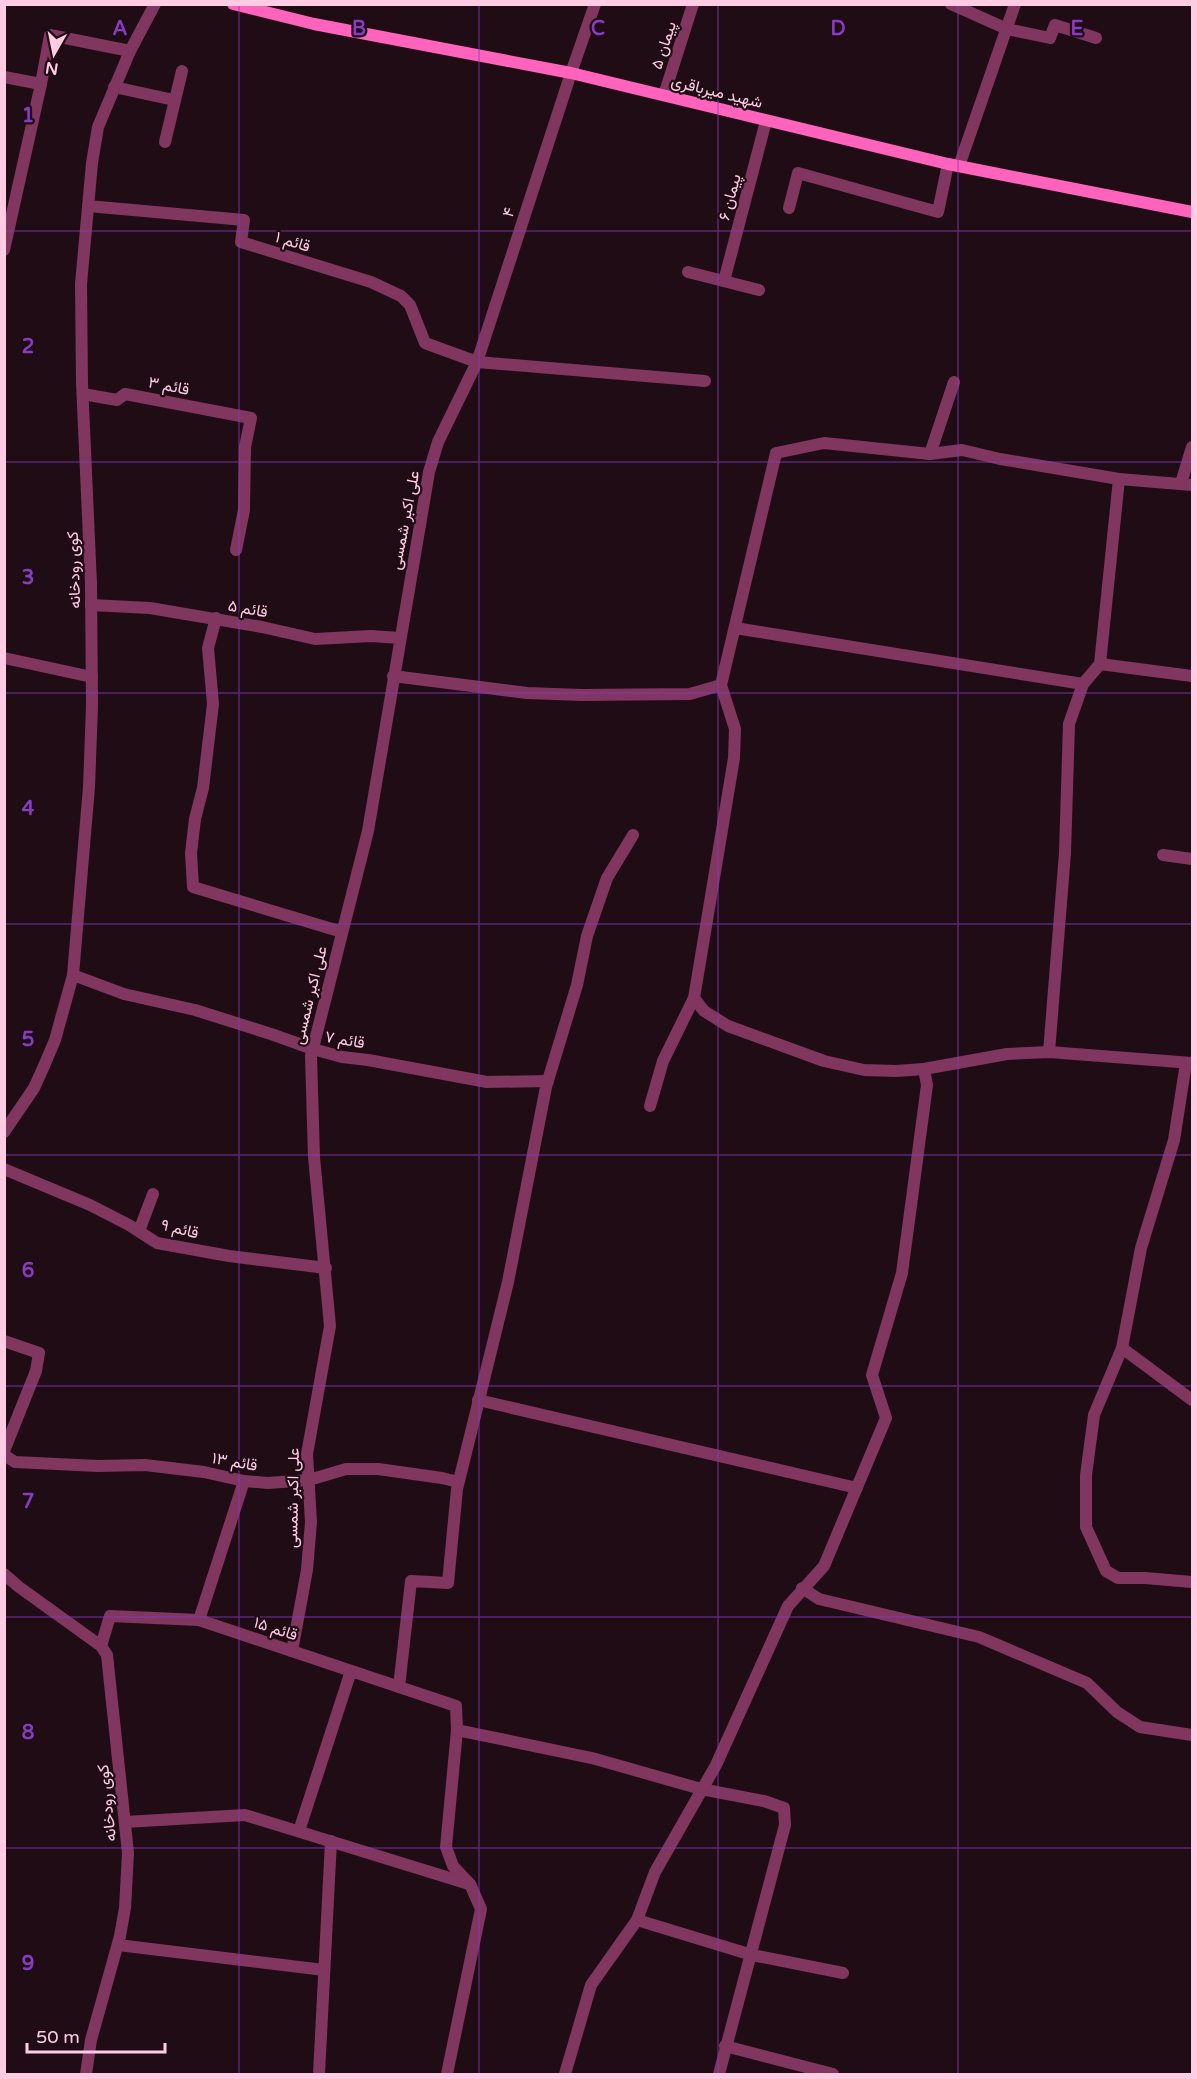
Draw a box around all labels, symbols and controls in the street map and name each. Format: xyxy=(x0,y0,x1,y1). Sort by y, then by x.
text: A xyxy=(113,17,128,41)
text: B xyxy=(352,17,366,41)
text: C xyxy=(591,17,605,41)
text: D xyxy=(830,17,846,41)
text: E xyxy=(1071,17,1084,41)
street label: پیمان ۵ xyxy=(647,19,682,72)
north arrow xyxy=(24,24,84,84)
text: N xyxy=(44,57,60,79)
street label: شهید میرباقری xyxy=(669,71,765,113)
text: 1 xyxy=(22,104,34,128)
street label: پیمان ۶ xyxy=(714,172,747,223)
street label: ۴ xyxy=(498,205,520,220)
street label: قائم ۱ xyxy=(273,227,313,257)
text: 2 xyxy=(22,335,34,359)
street label: قائم ۳ xyxy=(147,372,191,400)
street label: علی اکبر شمسی xyxy=(386,469,424,571)
street label: کوی رودخانه xyxy=(63,531,85,609)
text: 3 xyxy=(22,566,34,590)
street label: قائم ۵ xyxy=(226,596,269,622)
text: 4 xyxy=(22,797,35,821)
street label: علی اکبر شمسی xyxy=(288,944,332,1046)
street label: قائم ۷ xyxy=(323,1027,366,1053)
text: 5 xyxy=(22,1028,34,1052)
street label: قائم ۹ xyxy=(159,1215,201,1243)
text: 6 xyxy=(22,1259,34,1283)
street label: قائم ۱۳ xyxy=(211,1448,259,1476)
street label: علی اکبر شمسی xyxy=(282,1448,304,1548)
text: 7 xyxy=(22,1490,34,1514)
street label: قائم ۱۵ xyxy=(251,1613,300,1645)
text: 8 xyxy=(22,1721,34,1745)
street label: کوی رودخانه xyxy=(93,1763,121,1842)
text: 9 xyxy=(22,1952,34,1976)
scale bar xyxy=(27,2016,165,2054)
text: 50 m xyxy=(36,2026,80,2048)

